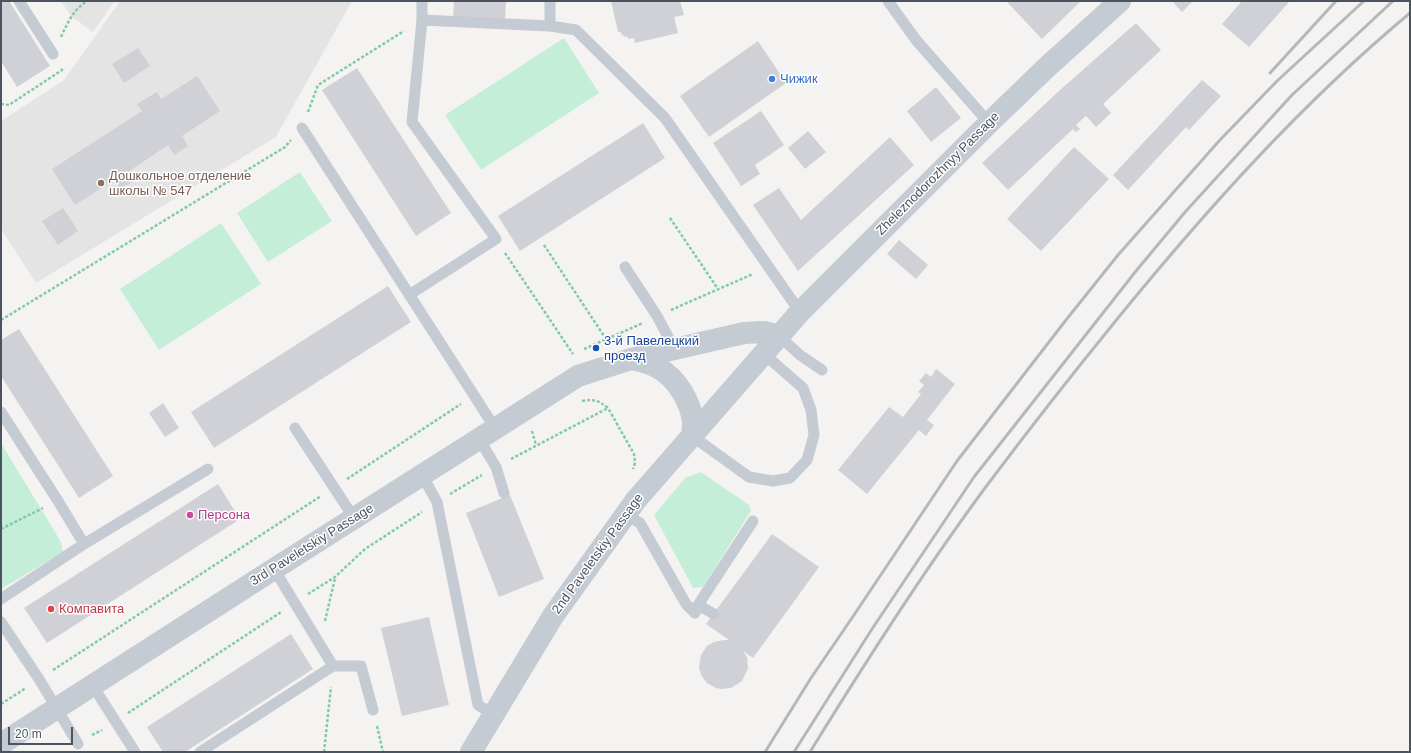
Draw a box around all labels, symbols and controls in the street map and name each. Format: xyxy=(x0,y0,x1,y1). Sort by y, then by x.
place label: Чижик xyxy=(780,71,818,87)
marker: Чижик xyxy=(767,74,777,84)
street label: Zheleznodorozhnyy Passage xyxy=(873,109,1003,239)
place label: Дошкольное отделение школы № 547 xyxy=(109,168,251,199)
marker: Дошкольное отделение школы № 547 xyxy=(96,178,106,188)
place label: 3-й Павелецкий проезд xyxy=(604,333,699,364)
marker: 3-й Павелецкий проезд xyxy=(591,343,601,353)
street label: 2nd Paveletskiy Passage xyxy=(549,491,647,617)
street label: 3rd Paveletskiy Passage xyxy=(248,501,376,589)
place label: Персона xyxy=(198,507,250,523)
marker: Персона xyxy=(185,510,195,520)
place label: Компавита xyxy=(59,601,124,617)
marker: Компавита xyxy=(46,604,56,614)
scale bar xyxy=(10,719,75,745)
text: 20 m xyxy=(15,727,42,741)

